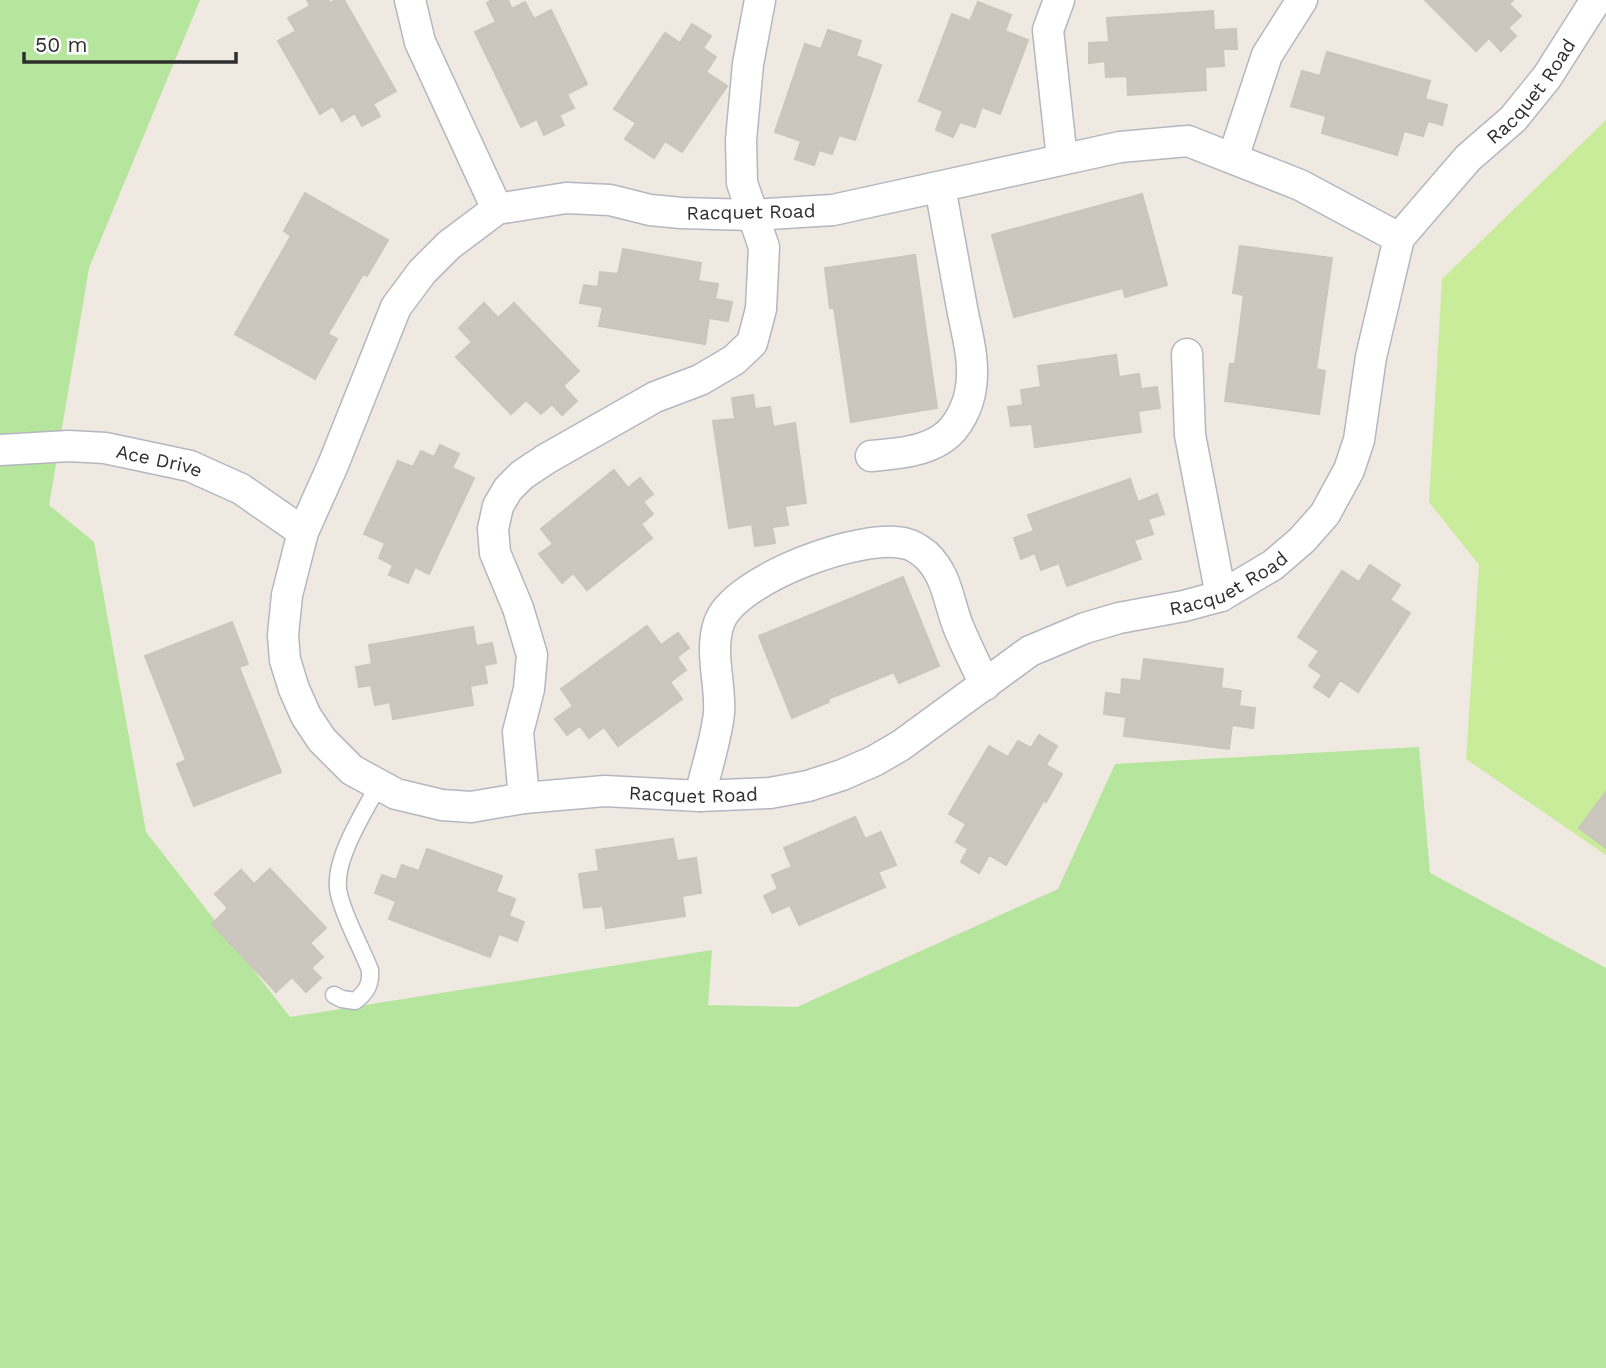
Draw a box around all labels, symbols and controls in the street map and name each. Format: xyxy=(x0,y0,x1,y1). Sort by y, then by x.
scale bar xyxy=(24,21,236,65)
text: 50 m xyxy=(35,32,87,57)
street label: Racquet Road xyxy=(1481,34,1580,148)
street label: Racquet Road xyxy=(686,199,816,225)
street label: Ace Drive xyxy=(114,439,206,482)
street label: Racquet Road xyxy=(1167,546,1292,620)
street label: Racquet Road xyxy=(628,781,758,808)

